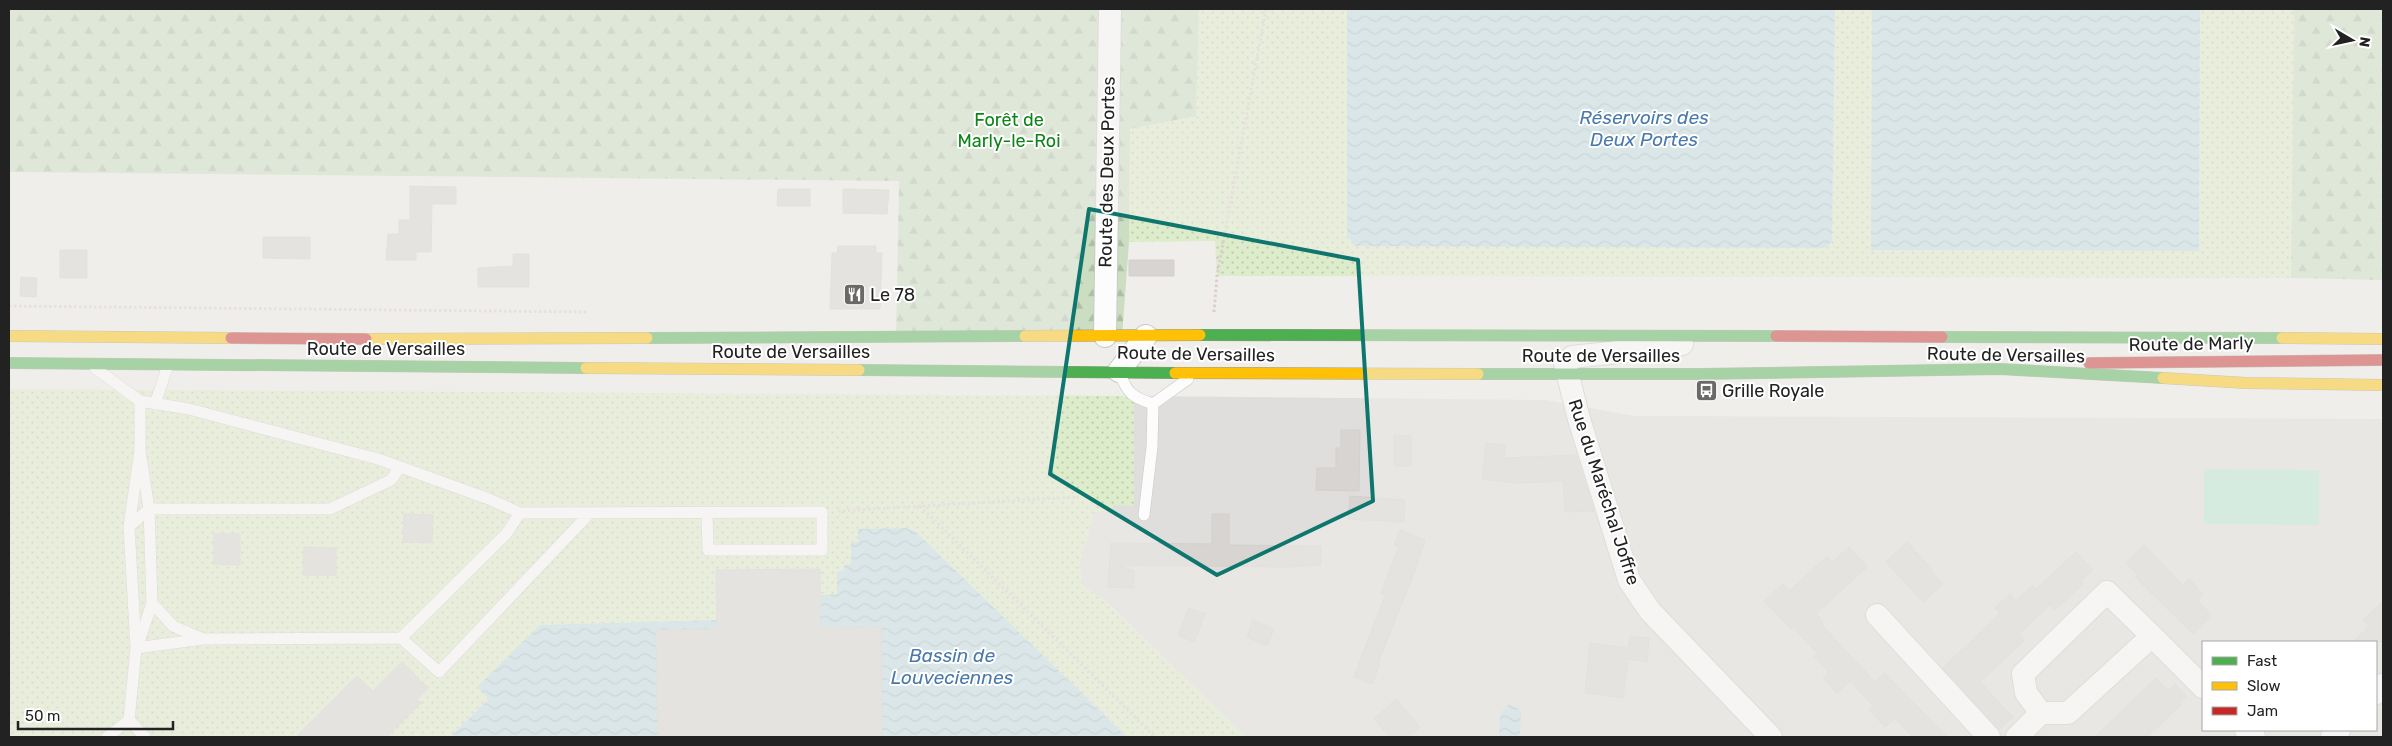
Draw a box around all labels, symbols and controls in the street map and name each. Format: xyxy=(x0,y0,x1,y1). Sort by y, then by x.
north arrow xyxy=(2327,15,2377,65)
text: N xyxy=(2355,36,2374,48)
street label: Route des Deux Portes xyxy=(1094,76,1120,268)
water label: Réservoirs des Deux Portes xyxy=(1579,106,1709,151)
park label: Forêt de Marly-le-Roi xyxy=(957,109,1061,152)
restaurant icon: Le 78 xyxy=(842,283,866,307)
place label: Le 78 xyxy=(870,284,915,306)
street label: Route de Marly xyxy=(2128,332,2254,356)
street label: Route de Versailles xyxy=(307,338,465,360)
street label: Route de Versailles xyxy=(712,341,870,363)
street label: Route de Versailles xyxy=(1117,342,1275,366)
street label: Route de Versailles xyxy=(1927,343,2085,367)
street label: Route de Versailles xyxy=(1522,345,1680,367)
bus stop icon: Grille Royale xyxy=(1694,379,1718,403)
place label: Grille Royale xyxy=(1722,380,1824,402)
street label: Rue du Maréchal Joffre xyxy=(1563,396,1645,588)
legend xyxy=(2202,641,2377,731)
water label: Bassin de Louveciennes xyxy=(891,644,1013,689)
text: Fast xyxy=(2247,652,2277,670)
text: Slow xyxy=(2247,677,2280,695)
scale bar xyxy=(18,698,172,730)
text: Jam xyxy=(2247,702,2278,720)
text: 50 m xyxy=(25,707,60,725)

